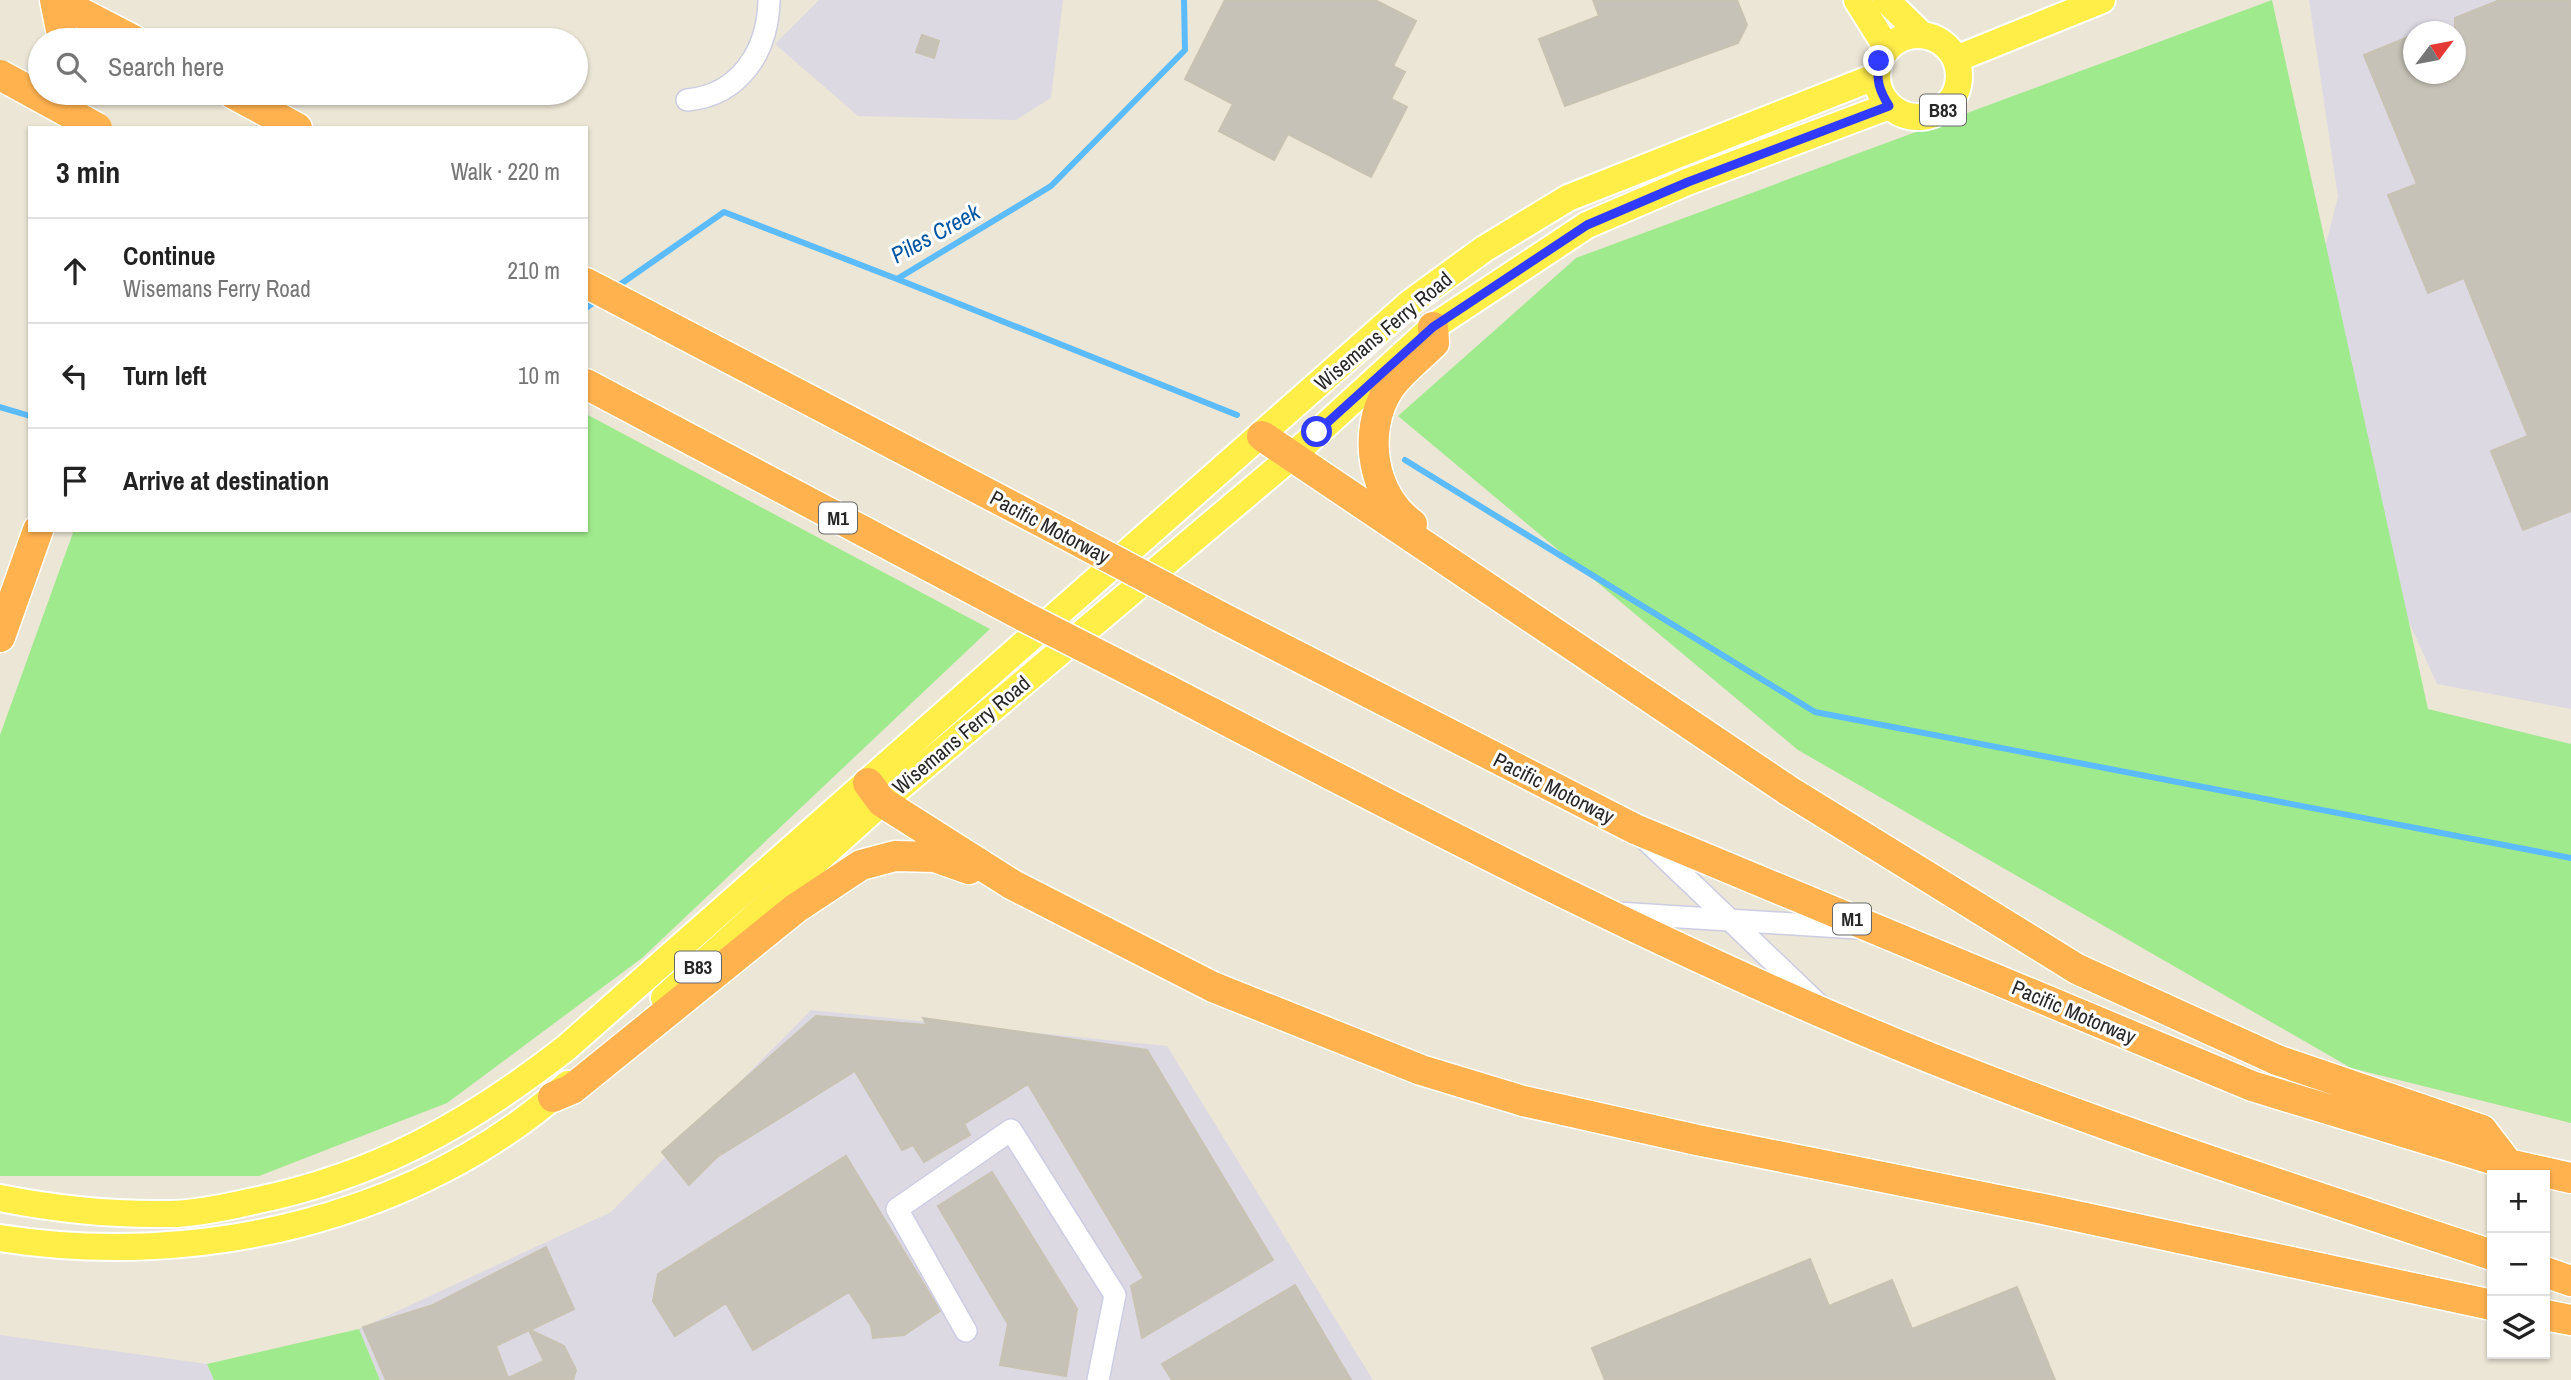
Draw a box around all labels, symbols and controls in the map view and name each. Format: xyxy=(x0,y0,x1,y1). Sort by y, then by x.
north arrow xyxy=(2403,21,2466,84)
search box xyxy=(28,28,588,105)
route end xyxy=(1863,45,1894,76)
icon: search xyxy=(52,48,90,86)
text: Search here xyxy=(108,49,224,84)
road number: B83 xyxy=(1920,94,1966,125)
text: 3 min xyxy=(56,152,120,192)
text: Walk · 220 m xyxy=(451,156,560,187)
water label: Piles Creek xyxy=(885,195,987,270)
text: Continue xyxy=(123,238,215,273)
icon: ahead xyxy=(56,252,94,290)
text: 210 m xyxy=(508,255,560,286)
street label: Wisemans Ferry Road xyxy=(1308,265,1458,397)
text: Wisemans Ferry Road xyxy=(123,273,311,304)
icon: left xyxy=(56,357,94,395)
text: Turn left xyxy=(123,358,207,393)
text: 10 m xyxy=(518,360,560,391)
route start xyxy=(1301,416,1332,447)
icon: arrive xyxy=(56,462,94,500)
text: Arrive at destination xyxy=(123,463,329,498)
street label: Pacific Motorway xyxy=(985,483,1115,571)
road number: M1 xyxy=(819,503,857,534)
street label: Wisemans Ferry Road xyxy=(886,669,1036,801)
street label: Pacific Motorway xyxy=(1489,745,1620,831)
road number: M1 xyxy=(1833,903,1871,934)
road number: B83 xyxy=(675,951,721,982)
street label: Pacific Motorway xyxy=(2008,973,2141,1051)
map controls xyxy=(2487,1170,2550,1359)
button: + xyxy=(2487,1170,2550,1233)
button: − xyxy=(2487,1233,2550,1296)
button: layers xyxy=(2487,1296,2550,1359)

